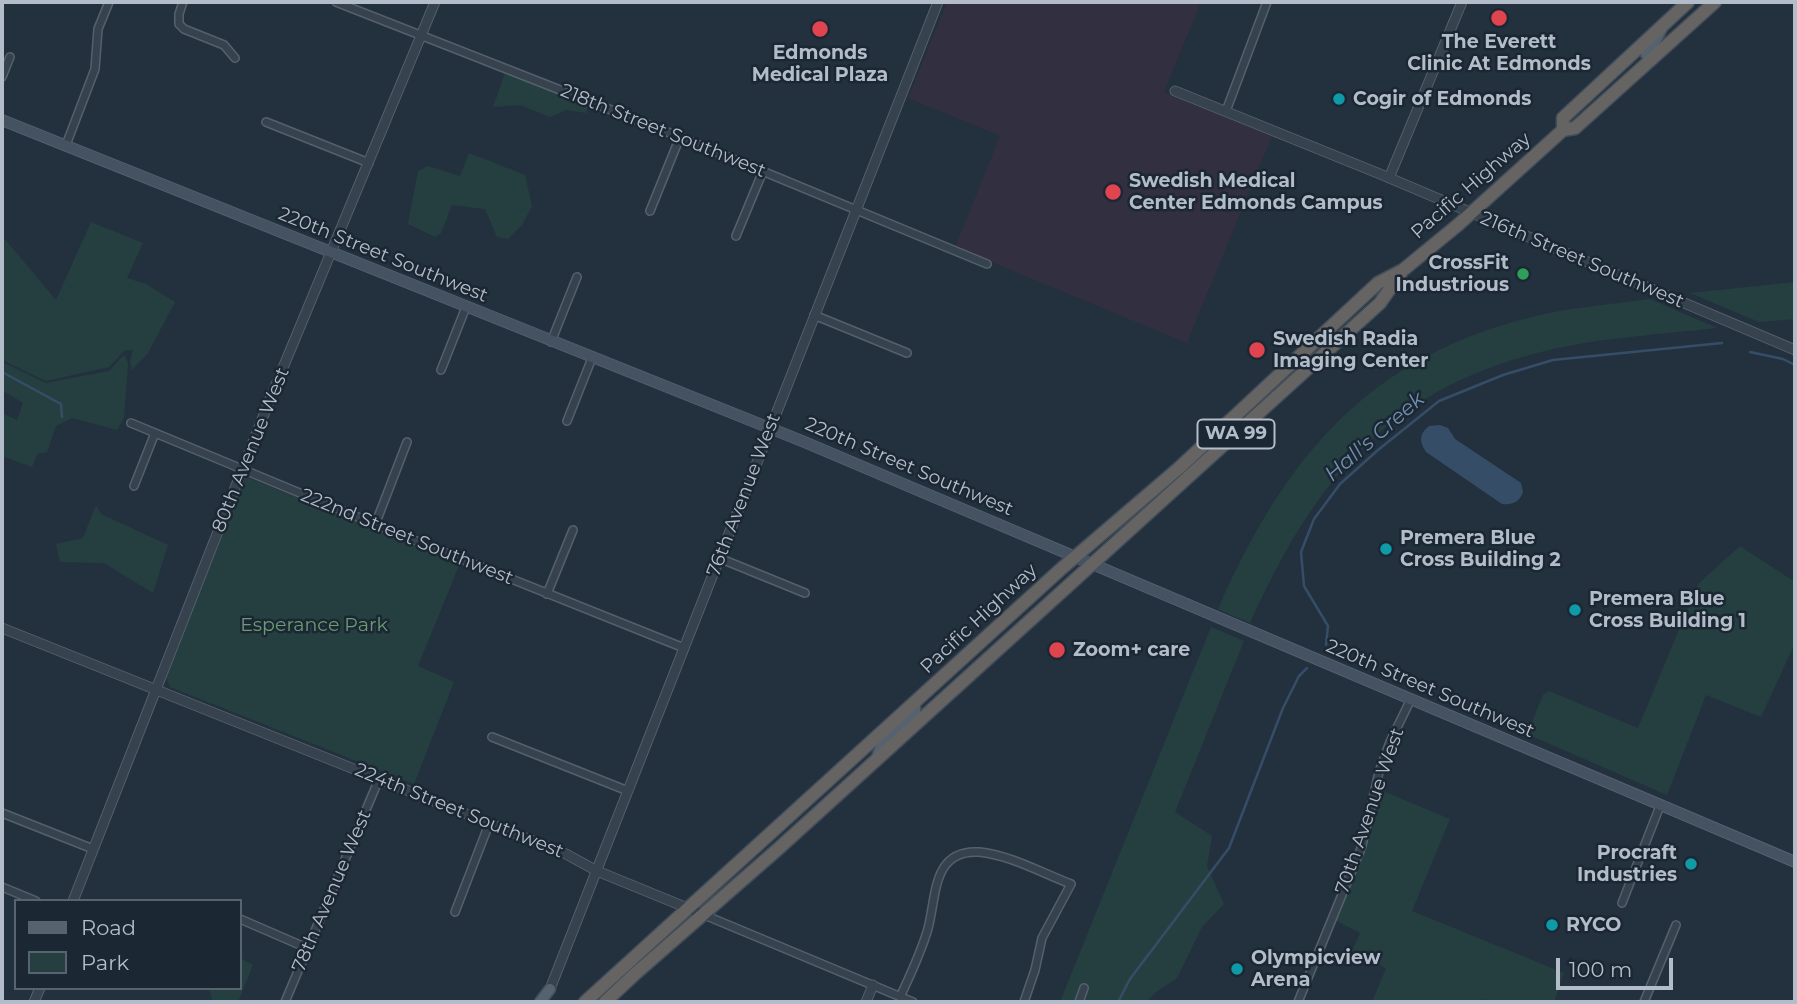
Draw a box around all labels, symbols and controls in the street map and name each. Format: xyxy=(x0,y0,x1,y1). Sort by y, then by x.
marker: The Everett Clinic At Edmonds xyxy=(1489,8,1509,28)
marker: Edmonds Medical Plaza xyxy=(810,19,830,39)
place label: The Everett Clinic At Edmonds xyxy=(1407,31,1591,75)
place label: Edmonds Medical Plaza xyxy=(752,42,888,86)
street label: 218th Street Southwest xyxy=(557,79,769,183)
place label: Cogir of Edmonds xyxy=(1353,88,1531,110)
marker: Cogir of Edmonds xyxy=(1331,91,1347,107)
street label: Pacific Highway xyxy=(1407,128,1535,244)
place label: Swedish Medical Center Edmonds Campus xyxy=(1129,170,1383,214)
marker: Swedish Medical Center Edmonds Campus xyxy=(1103,182,1123,202)
street label: 220th Street Southwest xyxy=(275,202,491,308)
street label: 216th Street Southwest xyxy=(1477,207,1687,313)
place label: CrossFit Industrious xyxy=(1396,252,1509,296)
marker: CrossFit Industrious xyxy=(1515,266,1531,282)
place label: Swedish Radia Imaging Center xyxy=(1273,328,1429,372)
marker: Swedish Radia Imaging Center xyxy=(1247,340,1267,360)
street label: 80th Avenue West xyxy=(208,364,294,536)
water label: Hall's Creek xyxy=(1320,387,1430,487)
street label: 76th Avenue West xyxy=(702,410,786,580)
street label: 220th Street Southwest xyxy=(802,413,1016,521)
road number: WA 99 xyxy=(1198,420,1274,448)
street label: 222nd Street Southwest xyxy=(297,484,517,590)
place label: Premera Blue Cross Building 2 xyxy=(1400,527,1561,571)
marker: Premera Blue Cross Building 2 xyxy=(1378,541,1394,557)
street label: Pacific Highway xyxy=(916,559,1042,679)
place label: Premera Blue Cross Building 1 xyxy=(1589,588,1746,632)
marker: Premera Blue Cross Building 1 xyxy=(1567,602,1583,618)
park label: Esperance Park xyxy=(240,614,388,636)
street label: 220th Street Southwest xyxy=(1323,635,1537,743)
place label: Zoom+ care xyxy=(1073,639,1190,661)
marker: Zoom+ care xyxy=(1047,640,1067,660)
street label: 70th Avenue West xyxy=(1331,725,1409,897)
street label: 224th Street Southwest xyxy=(351,759,567,863)
street label: 78th Avenue West xyxy=(288,807,376,975)
place label: Procraft Industries xyxy=(1577,842,1677,886)
marker: Procraft Industries xyxy=(1683,856,1699,872)
legend xyxy=(14,899,242,990)
place label: RYCO xyxy=(1566,914,1621,936)
text: Road xyxy=(81,915,136,940)
marker: RYCO xyxy=(1544,917,1560,933)
scale bar xyxy=(1559,944,1676,988)
place label: Olympicview Arena xyxy=(1251,947,1381,991)
text: Park xyxy=(81,950,129,975)
text: 100 m xyxy=(1569,957,1632,982)
marker: Olympicview Arena xyxy=(1229,961,1245,977)

